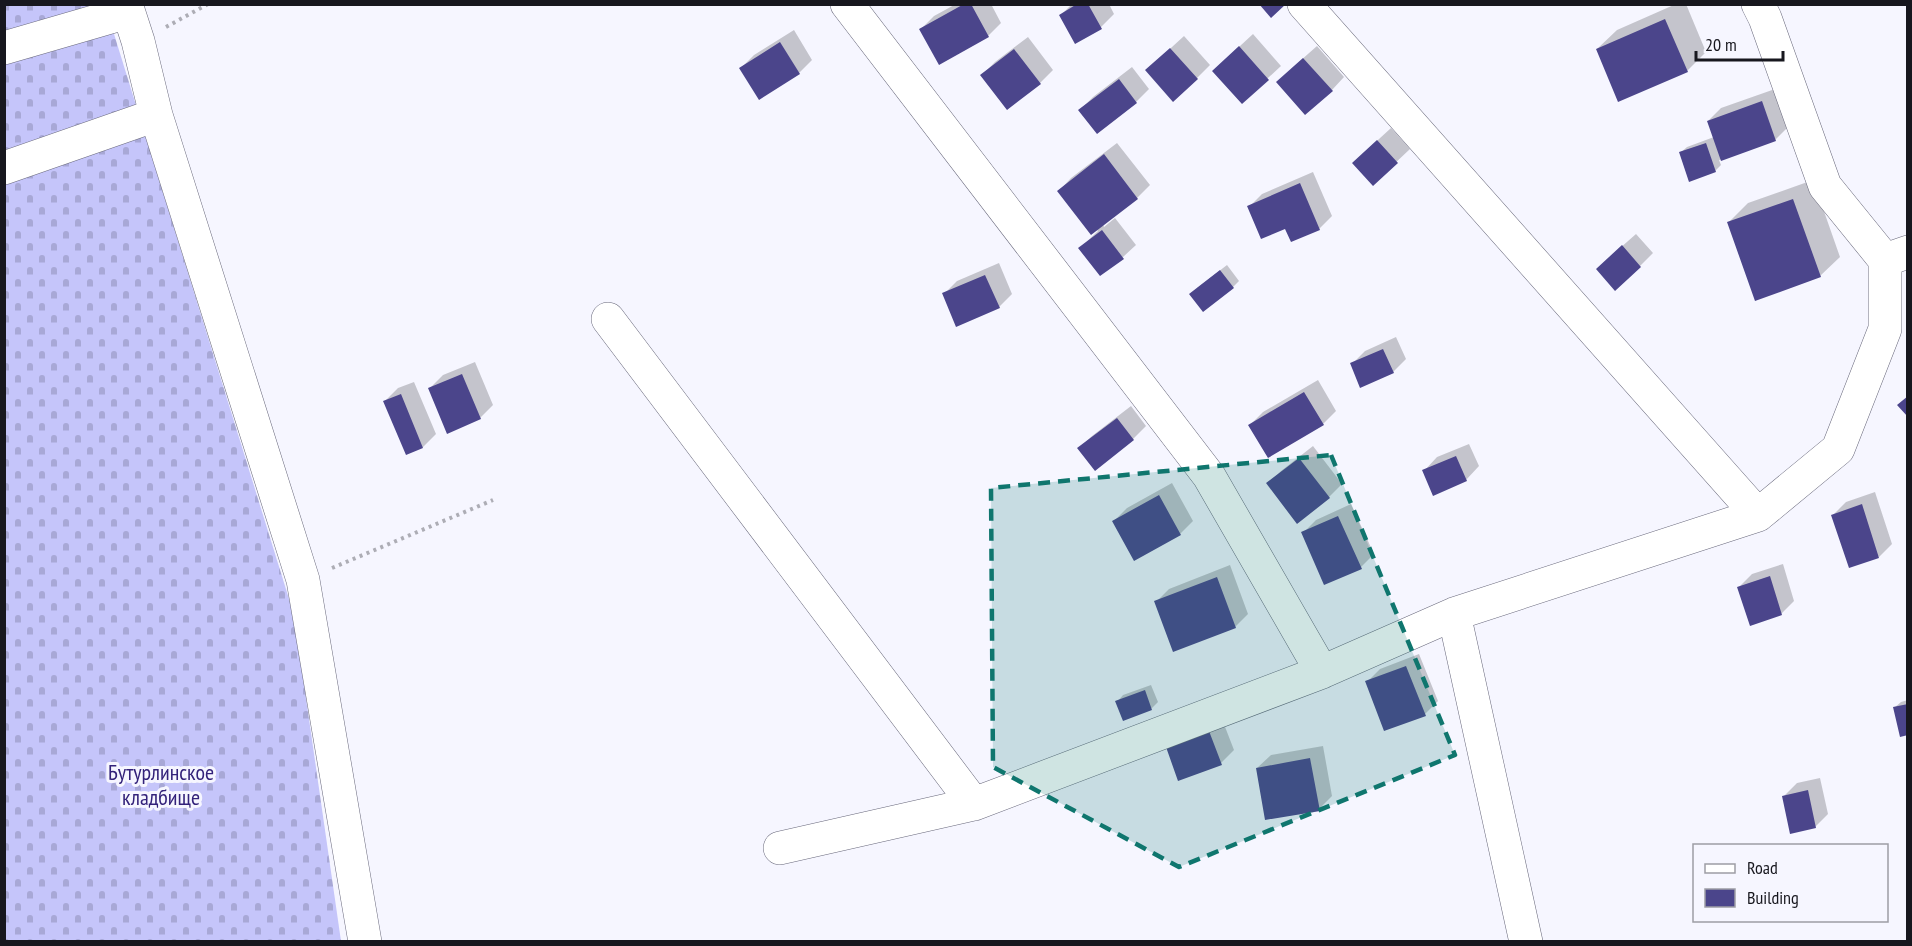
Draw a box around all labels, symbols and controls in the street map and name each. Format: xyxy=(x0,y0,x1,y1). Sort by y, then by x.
scale bar xyxy=(1696,24,1783,62)
text: 20 m xyxy=(1705,33,1737,56)
park label: Бутурлинское кладбище xyxy=(108,758,214,811)
legend xyxy=(1693,844,1888,922)
text: Road xyxy=(1747,856,1778,879)
text: Building xyxy=(1747,886,1799,909)

